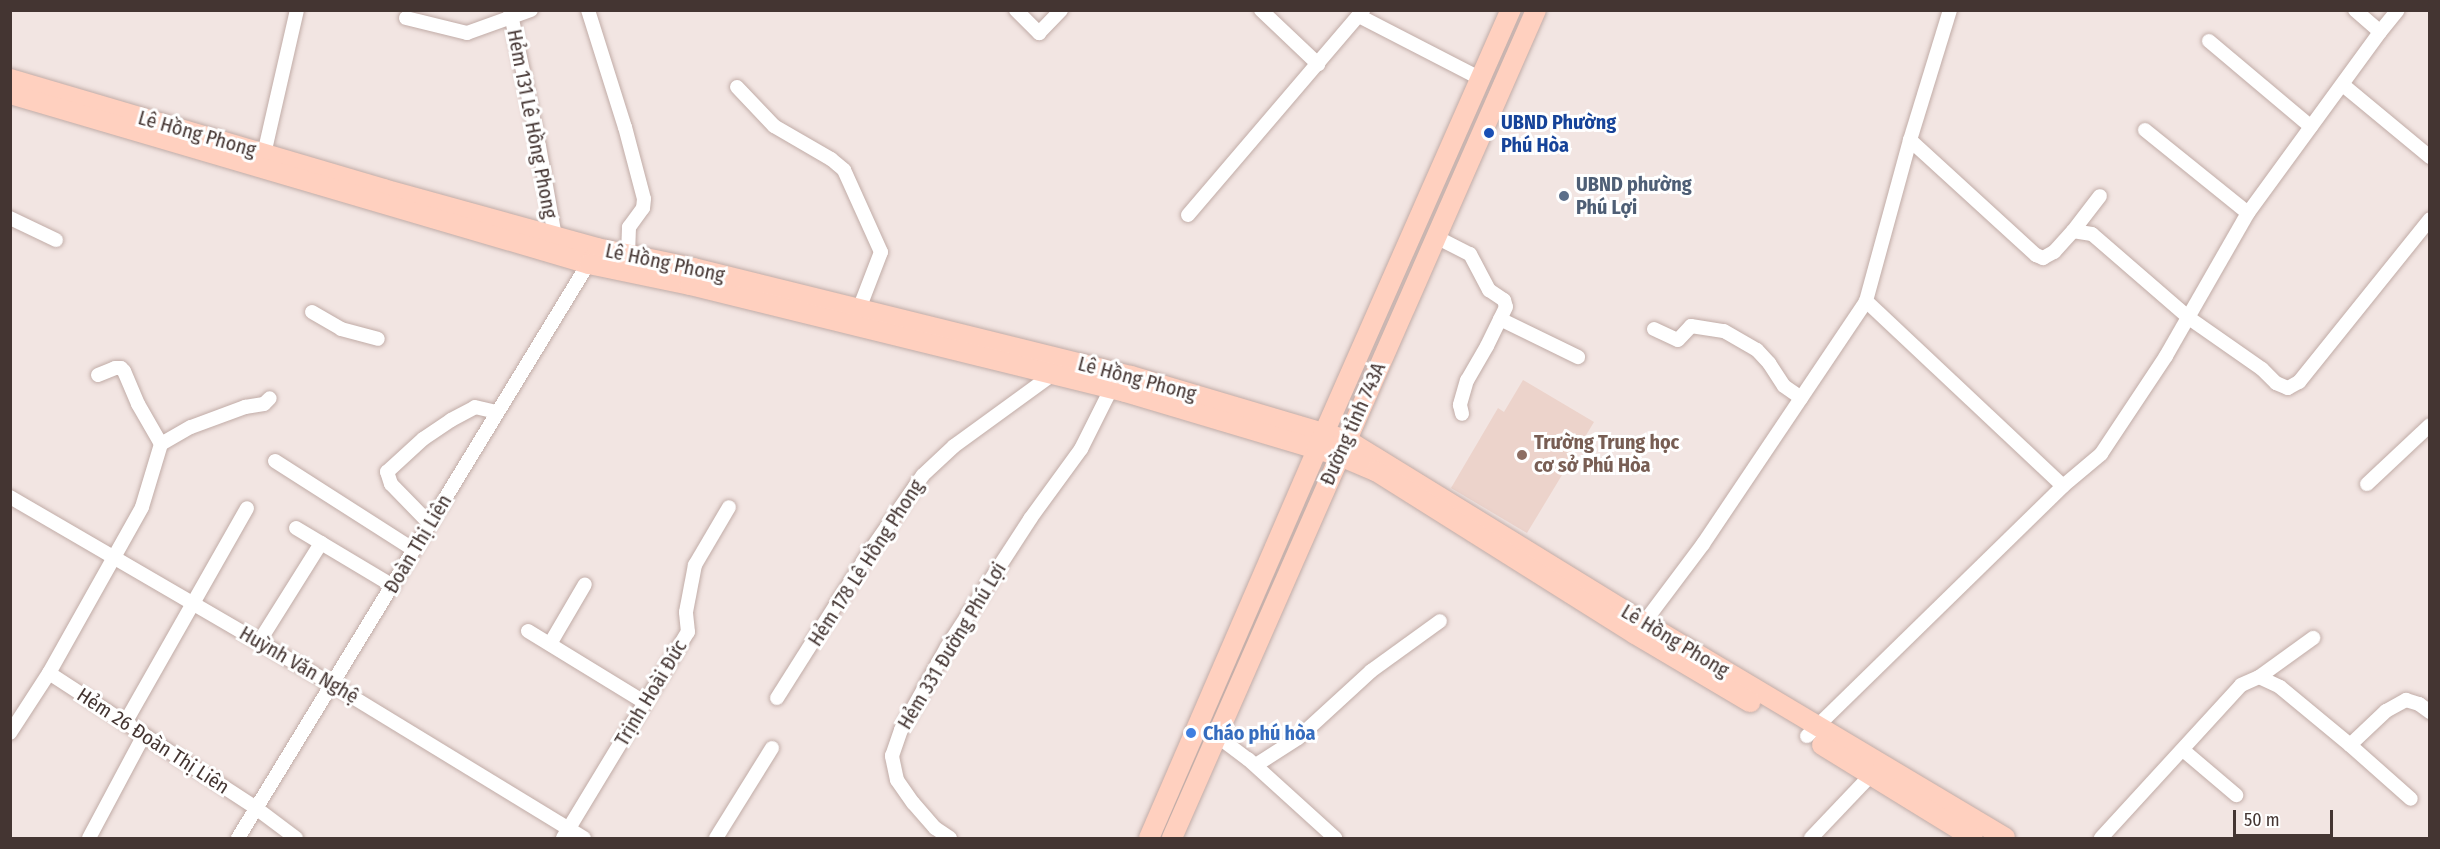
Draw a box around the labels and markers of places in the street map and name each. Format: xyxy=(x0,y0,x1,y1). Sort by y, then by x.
place label: UBND Phường Phú Hòa xyxy=(1501,110,1616,157)
marker: UBND Phường Phú Hòa xyxy=(1482,126,1496,140)
place label: UBND phường Phú Lợi xyxy=(1576,172,1692,219)
marker: UBND phường Phú Lợi xyxy=(1557,189,1571,203)
place label: Trường Trung học cơ sở Phú Hòa xyxy=(1534,431,1679,478)
marker: Trường Trung học cơ sở Phú Hòa xyxy=(1515,448,1529,462)
place label: Cháo phú hòa xyxy=(1203,721,1315,745)
marker: Cháo phú hòa xyxy=(1184,726,1198,740)

